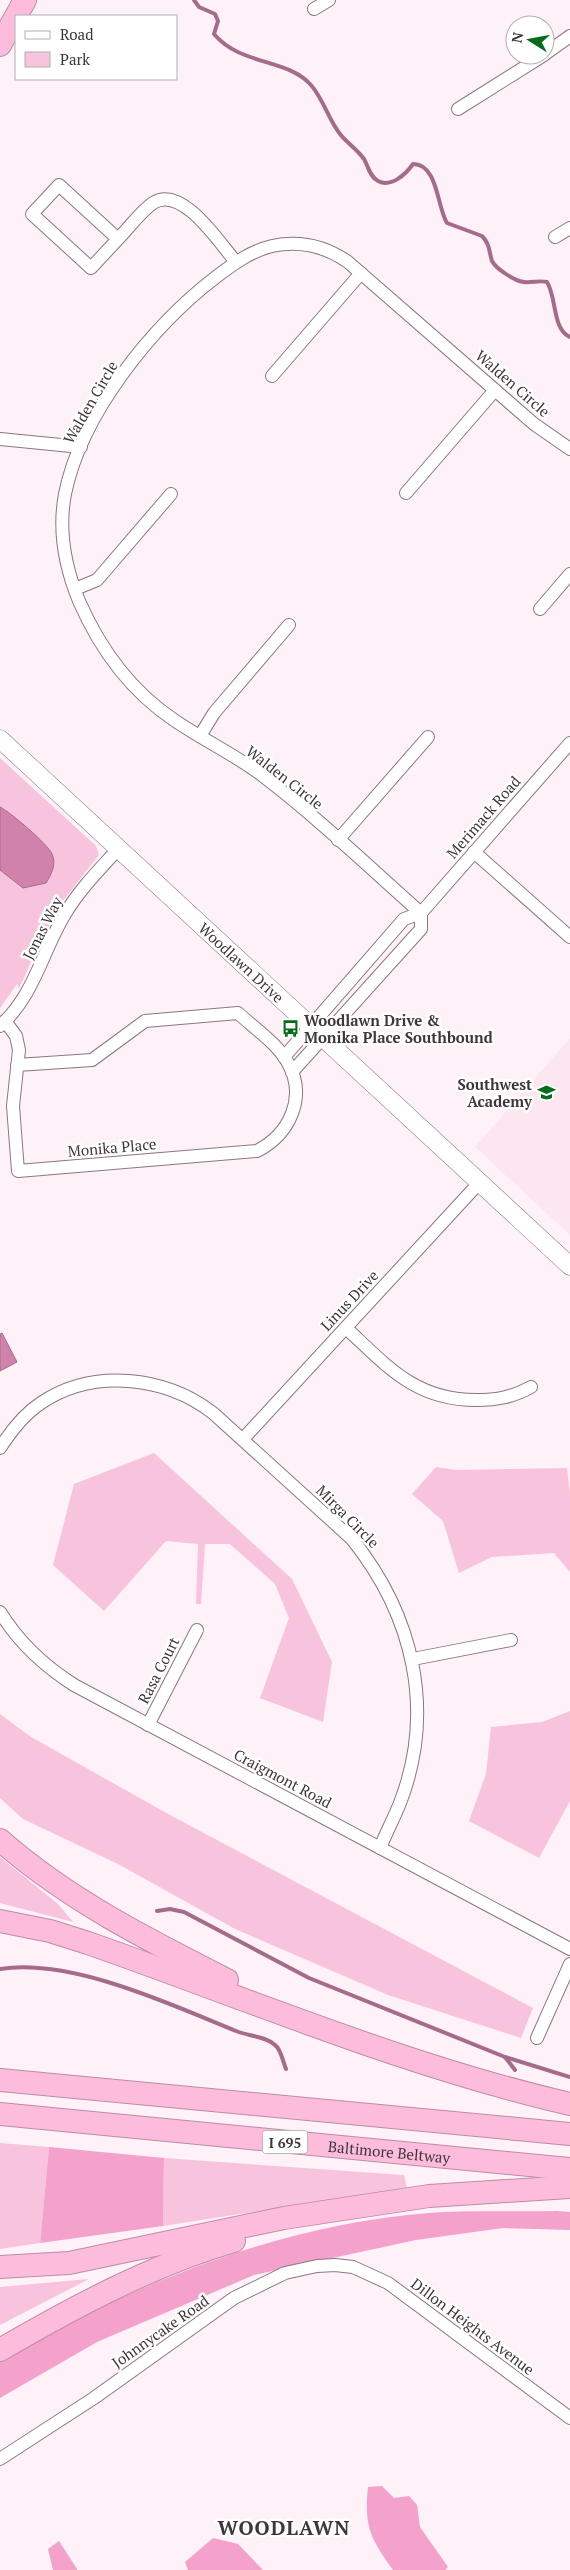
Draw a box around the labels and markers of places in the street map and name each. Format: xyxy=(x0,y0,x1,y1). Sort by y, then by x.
place label: Woodlawn Drive & Monika Place Southbound xyxy=(304,1010,493,1047)
bus stop icon: Woodlawn Drive & Monika Place Southbound xyxy=(280,1019,300,1039)
place label: Southwest Academy xyxy=(457,1074,533,1111)
school or university icon: Southwest Academy xyxy=(536,1083,556,1103)

